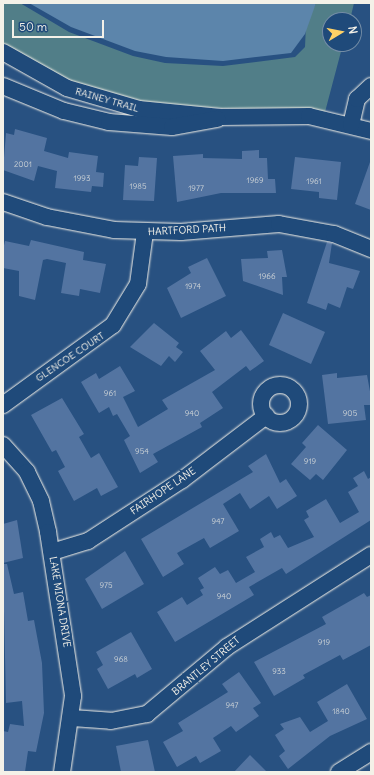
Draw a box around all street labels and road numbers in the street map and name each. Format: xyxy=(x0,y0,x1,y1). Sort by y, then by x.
street label: RAINEY TRAIL xyxy=(74,85,140,115)
street label: HARTFORD PATH xyxy=(148,222,226,238)
street label: GLENCOE COURT xyxy=(33,330,107,384)
street label: FAIRHOPE LANE xyxy=(128,465,198,517)
street label: LAKE MIONA DRIVE xyxy=(47,556,73,648)
street label: BRANTLEY STREET xyxy=(170,634,242,698)

